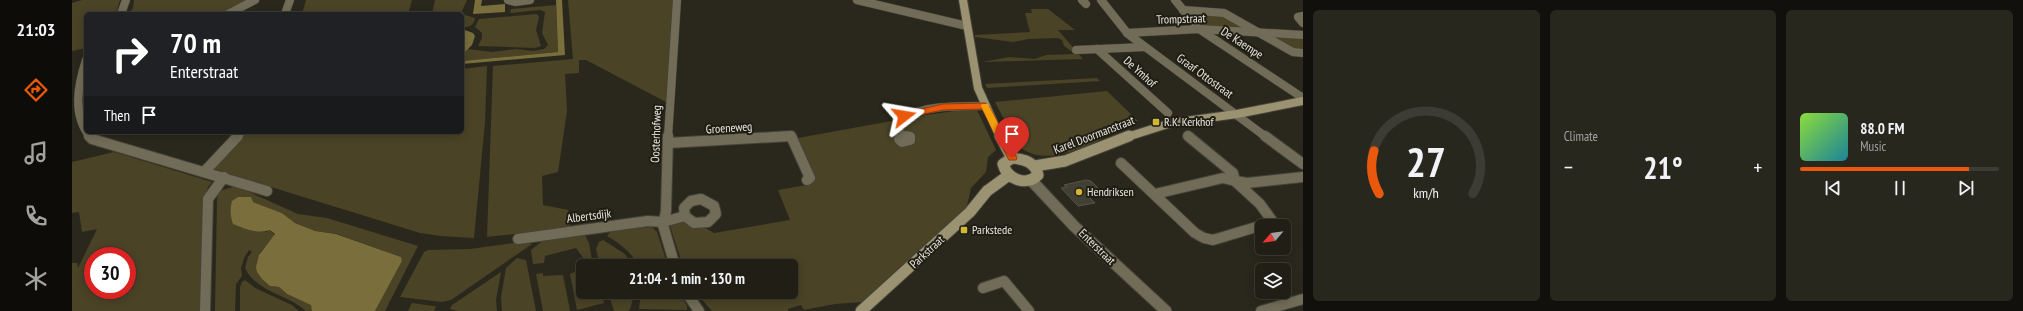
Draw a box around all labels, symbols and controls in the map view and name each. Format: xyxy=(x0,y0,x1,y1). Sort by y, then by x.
street label: Trompstraat xyxy=(1156,10,1207,27)
text: 21:03 xyxy=(17,18,55,41)
street label: De Kaempe xyxy=(1218,23,1266,62)
text: 70 m xyxy=(170,24,221,61)
icon: right xyxy=(104,28,156,80)
street label: Graaf Ottostraat xyxy=(1174,50,1237,102)
street label: De Ymhof xyxy=(1121,53,1161,91)
text: Enterstraat xyxy=(170,60,238,83)
icon: directions xyxy=(22,76,50,104)
position arrow xyxy=(883,95,925,137)
icon: arrive xyxy=(138,104,160,126)
street label: Oosterhofweg xyxy=(647,105,664,163)
text: Then xyxy=(104,106,130,125)
street label: Karel Doormanstraat xyxy=(1051,112,1137,157)
place label: R.K. Kerkhof xyxy=(1164,114,1214,129)
pin xyxy=(995,117,1029,158)
marker: R.K. Kerkhof xyxy=(1151,117,1161,127)
street label: Groeneweg xyxy=(705,118,753,137)
text: 88.0 FM xyxy=(1860,119,1904,138)
icon: arrive xyxy=(1001,123,1023,145)
text: Climate xyxy=(1564,128,1598,145)
text: 27 xyxy=(1406,134,1446,187)
text: Music xyxy=(1860,138,1886,155)
icon: music xyxy=(22,139,50,167)
text: 21° xyxy=(1643,148,1683,187)
text: − xyxy=(1564,153,1573,181)
text: + xyxy=(1753,153,1762,181)
icon: previous xyxy=(1822,177,1844,199)
icon: pause xyxy=(1889,177,1911,199)
icon: next xyxy=(1955,177,1977,199)
text: km/h xyxy=(1414,182,1439,201)
place label: Hendriksen xyxy=(1087,184,1134,199)
marker: Hendriksen xyxy=(1074,187,1084,197)
icon: phone xyxy=(22,202,50,230)
street label: Albertsdijk xyxy=(566,205,612,226)
north arrow xyxy=(1255,219,1291,255)
map controls xyxy=(1255,219,1291,299)
place label: Parkstede xyxy=(972,222,1012,237)
marker: Parkstede xyxy=(959,225,969,235)
street label: Enterstraat xyxy=(1076,225,1119,268)
street label: Parkstraat xyxy=(906,232,947,271)
speed limit sign: 30 xyxy=(84,247,136,299)
button: layers xyxy=(1255,263,1291,299)
icon: climate xyxy=(22,265,50,293)
text: 21:04 · 1 min · 130 m xyxy=(629,269,745,288)

